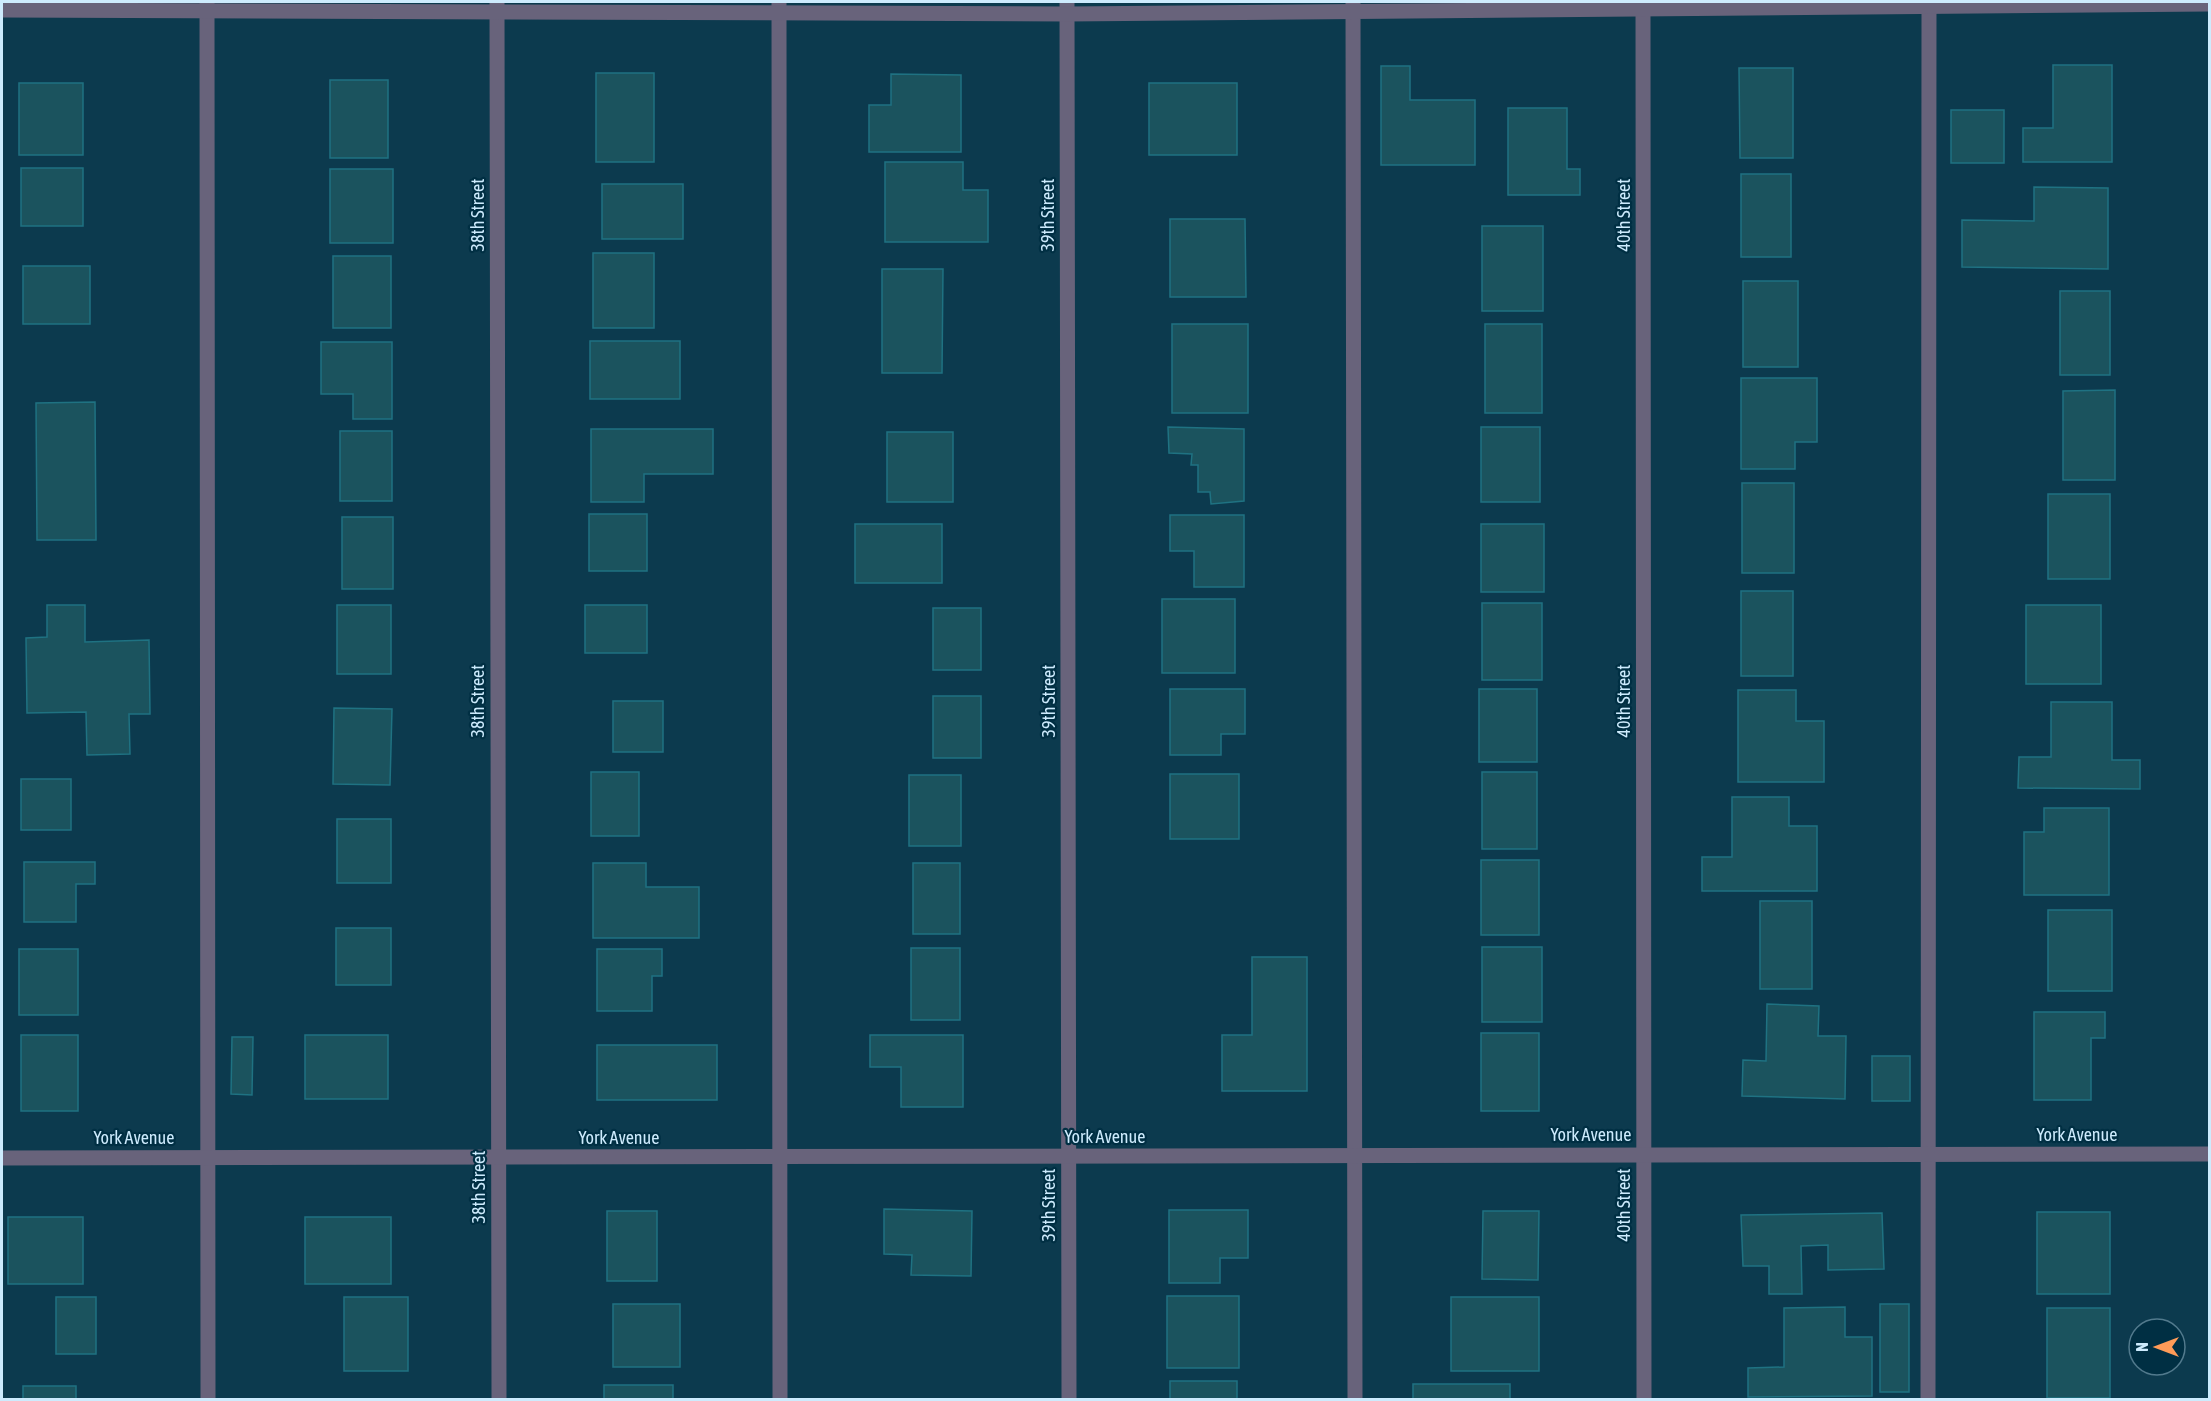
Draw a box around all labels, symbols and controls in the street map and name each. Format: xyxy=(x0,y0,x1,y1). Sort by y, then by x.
street label: 38th Street xyxy=(467,179,488,251)
street label: 39th Street xyxy=(1037,179,1058,251)
street label: 40th Street xyxy=(1613,179,1634,251)
street label: 38th Street xyxy=(467,665,488,737)
street label: 39th Street xyxy=(1038,665,1059,737)
street label: 40th Street xyxy=(1613,665,1634,737)
street label: York Avenue xyxy=(1551,1124,1631,1145)
street label: York Avenue xyxy=(2037,1124,2117,1145)
street label: York Avenue xyxy=(1065,1126,1145,1147)
street label: York Avenue xyxy=(94,1127,174,1148)
street label: York Avenue xyxy=(579,1127,659,1148)
street label: 38th Street xyxy=(468,1151,489,1223)
street label: 39th Street xyxy=(1038,1169,1059,1241)
street label: 40th Street xyxy=(1613,1169,1634,1241)
north arrow xyxy=(2127,1317,2187,1377)
text: N xyxy=(2133,1342,2151,1352)

